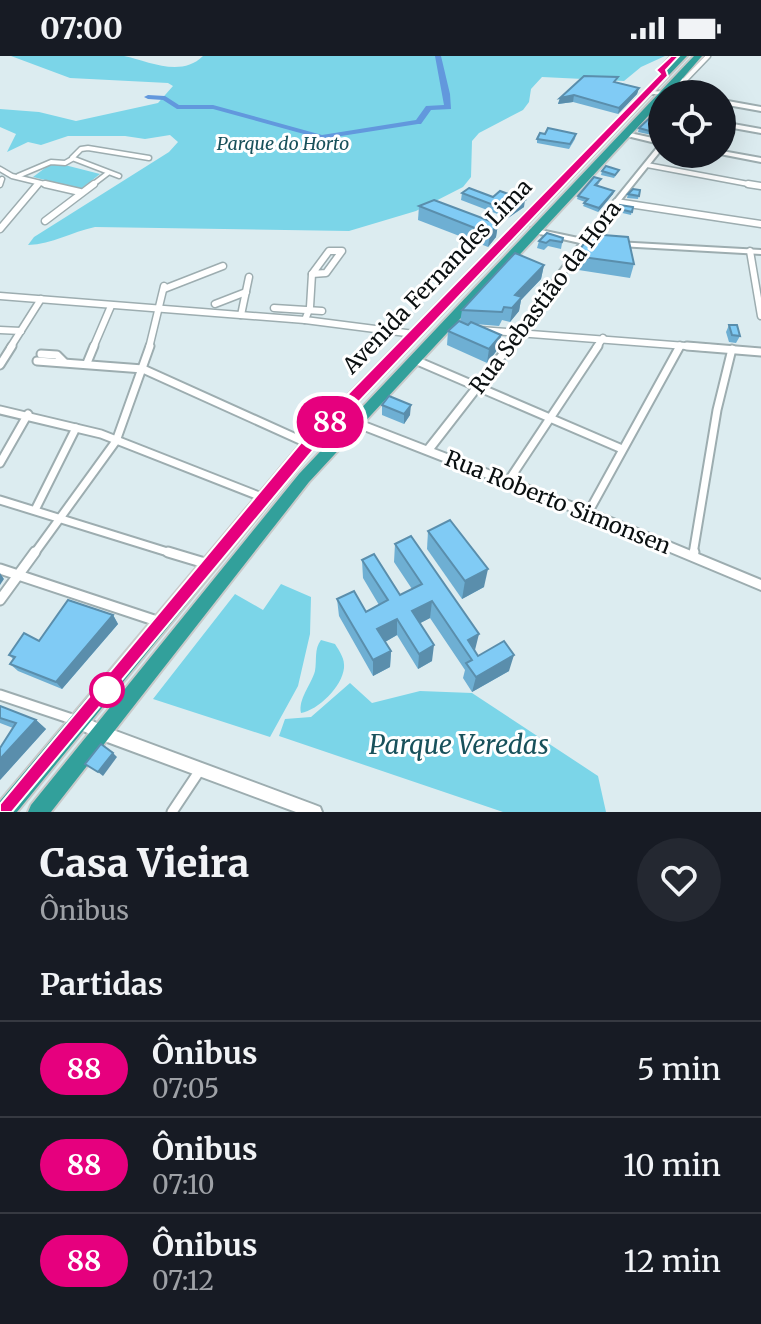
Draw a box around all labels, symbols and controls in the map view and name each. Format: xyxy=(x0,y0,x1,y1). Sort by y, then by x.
text: 07:00 xyxy=(40,9,123,47)
map controls xyxy=(648,80,736,168)
button: locate xyxy=(648,80,736,168)
park label: Parque do Horto xyxy=(217,132,349,155)
street label: Avenida Fernandes Lima xyxy=(336,173,538,380)
street label: Rua Sebastião da Hora xyxy=(463,195,627,399)
line badge: 88 xyxy=(294,396,366,448)
text: 88 xyxy=(313,404,347,440)
street label: Rua Roberto Simonsen xyxy=(441,444,675,560)
unlabelled marker xyxy=(90,673,124,707)
park label: Parque Veredas xyxy=(369,728,549,761)
button: heart xyxy=(637,838,721,922)
text: Casa Vieira xyxy=(40,840,249,887)
text: Ônibus xyxy=(40,894,129,927)
text: Partidas xyxy=(40,965,163,1003)
text: Ônibus xyxy=(152,1034,257,1072)
text: 5 min xyxy=(637,1050,721,1088)
text: 88 xyxy=(67,1051,101,1087)
text: 07:05 xyxy=(152,1072,219,1105)
text: Ônibus xyxy=(152,1130,257,1168)
text: 10 min xyxy=(623,1146,721,1184)
text: 88 xyxy=(67,1147,101,1183)
text: 07:10 xyxy=(152,1168,214,1201)
text: Ônibus xyxy=(152,1226,257,1264)
text: 12 min xyxy=(624,1242,721,1280)
text: 88 xyxy=(67,1243,101,1279)
text: 07:12 xyxy=(152,1264,214,1297)

